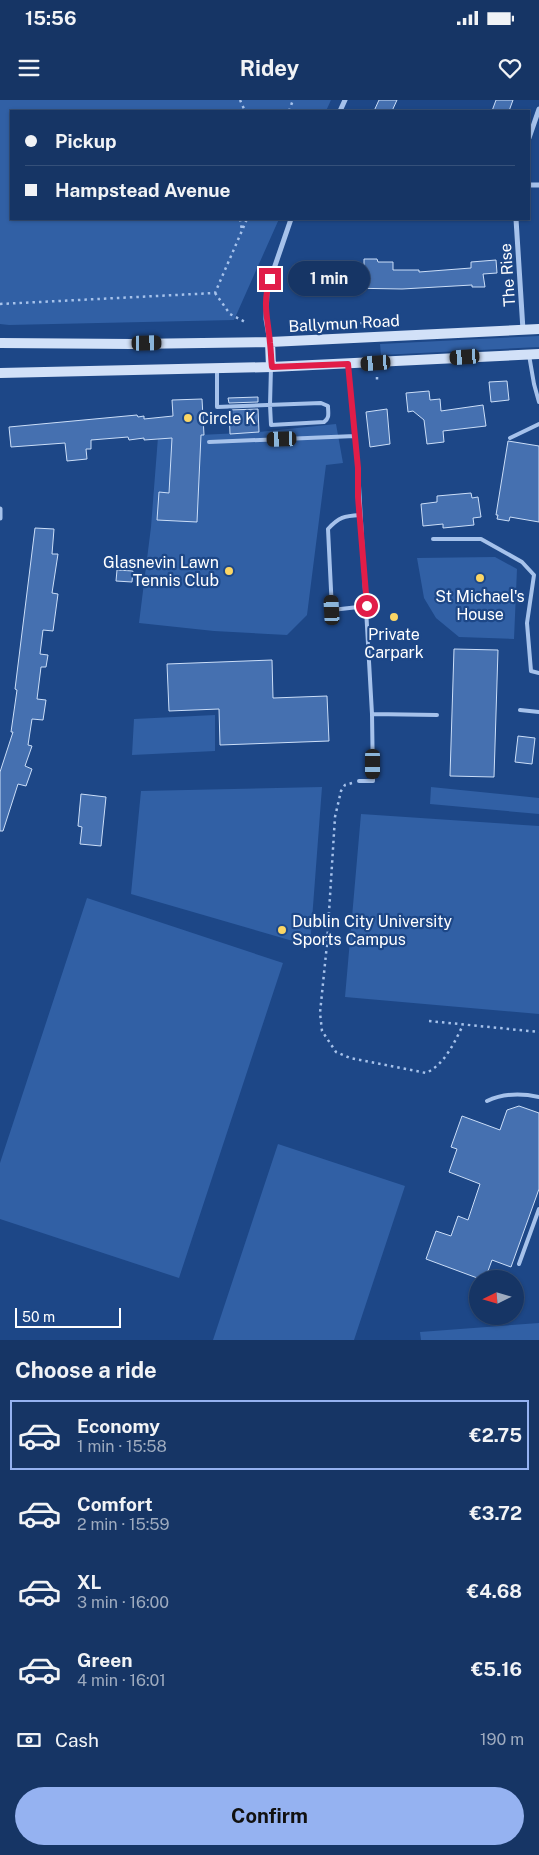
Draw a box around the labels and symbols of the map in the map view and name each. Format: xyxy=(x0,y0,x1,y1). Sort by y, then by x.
street label: The Rise xyxy=(496,243,519,307)
callout: 1 min xyxy=(288,262,370,296)
route end xyxy=(259,268,281,290)
street label: Ballymun Road xyxy=(288,311,400,336)
car xyxy=(131,335,162,351)
car xyxy=(449,348,480,366)
car xyxy=(360,354,391,372)
place label: Circle K xyxy=(198,409,256,428)
marker: Circle K xyxy=(182,412,194,424)
car xyxy=(266,431,297,447)
place label: Glasnevin Lawn Tennis Club xyxy=(103,553,219,590)
marker: Glasnevin Lawn Tennis Club xyxy=(223,565,235,577)
marker: St Michael's House xyxy=(474,572,486,584)
place label: St Michael's House xyxy=(435,587,525,624)
car xyxy=(323,595,340,625)
route start xyxy=(356,595,378,617)
marker: Private Carpark xyxy=(388,611,400,623)
place label: Private Carpark xyxy=(364,625,424,662)
car xyxy=(365,749,380,779)
place label: Dublin City University Sports Campus xyxy=(292,912,452,949)
marker: Dublin City University Sports Campus xyxy=(276,924,288,936)
north arrow xyxy=(469,1270,524,1325)
scale bar xyxy=(15,1305,121,1328)

